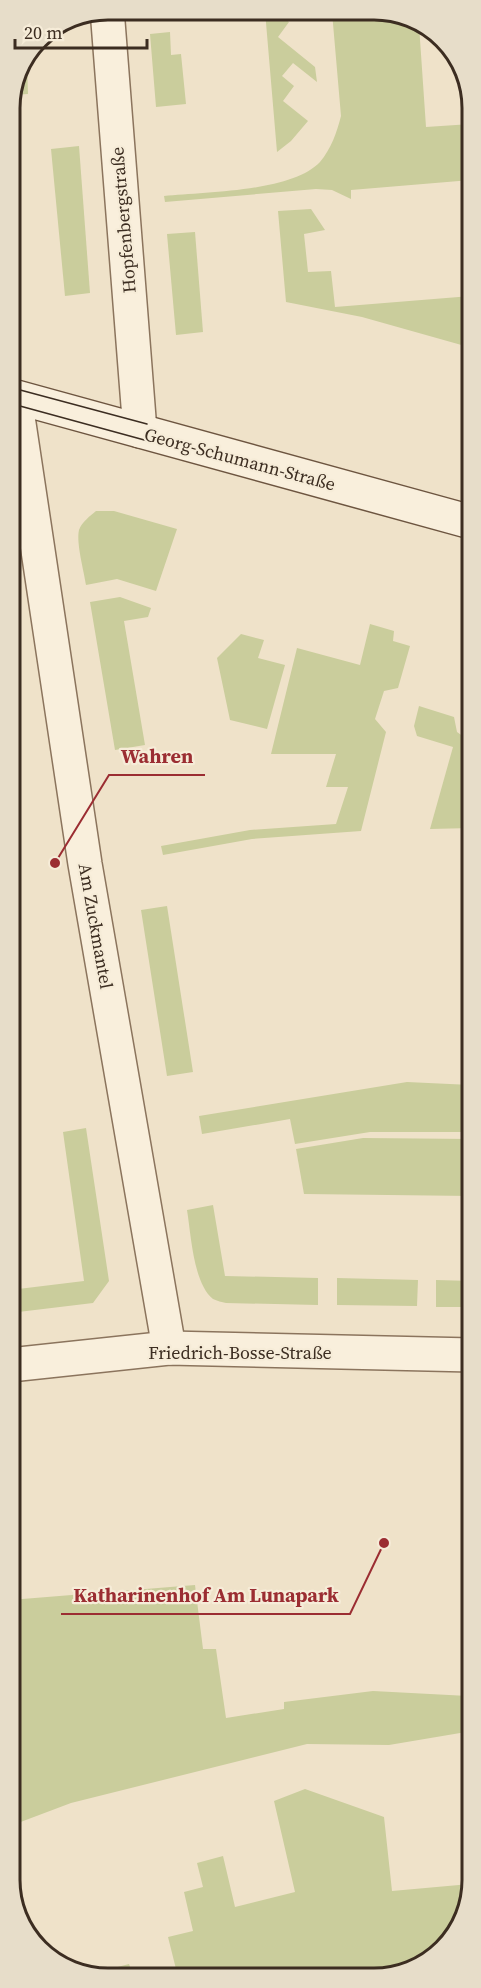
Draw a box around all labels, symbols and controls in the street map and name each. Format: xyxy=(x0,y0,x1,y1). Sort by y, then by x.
scale bar xyxy=(15,12,147,50)
text: 20 m xyxy=(24,20,62,45)
street label: Hopfenbergstraße xyxy=(104,146,142,294)
street label: Georg-Schumann-Straße xyxy=(142,421,338,497)
callout: Wahren xyxy=(109,737,205,775)
text: Wahren xyxy=(121,742,193,770)
street label: Am Zuckmantel xyxy=(73,861,119,991)
street label: Friedrich-Bosse-Straße xyxy=(148,1340,332,1365)
callout: Katharinenhof Am Lunapark xyxy=(61,1576,350,1614)
text: Katharinenhof Am Lunapark xyxy=(73,1581,339,1609)

